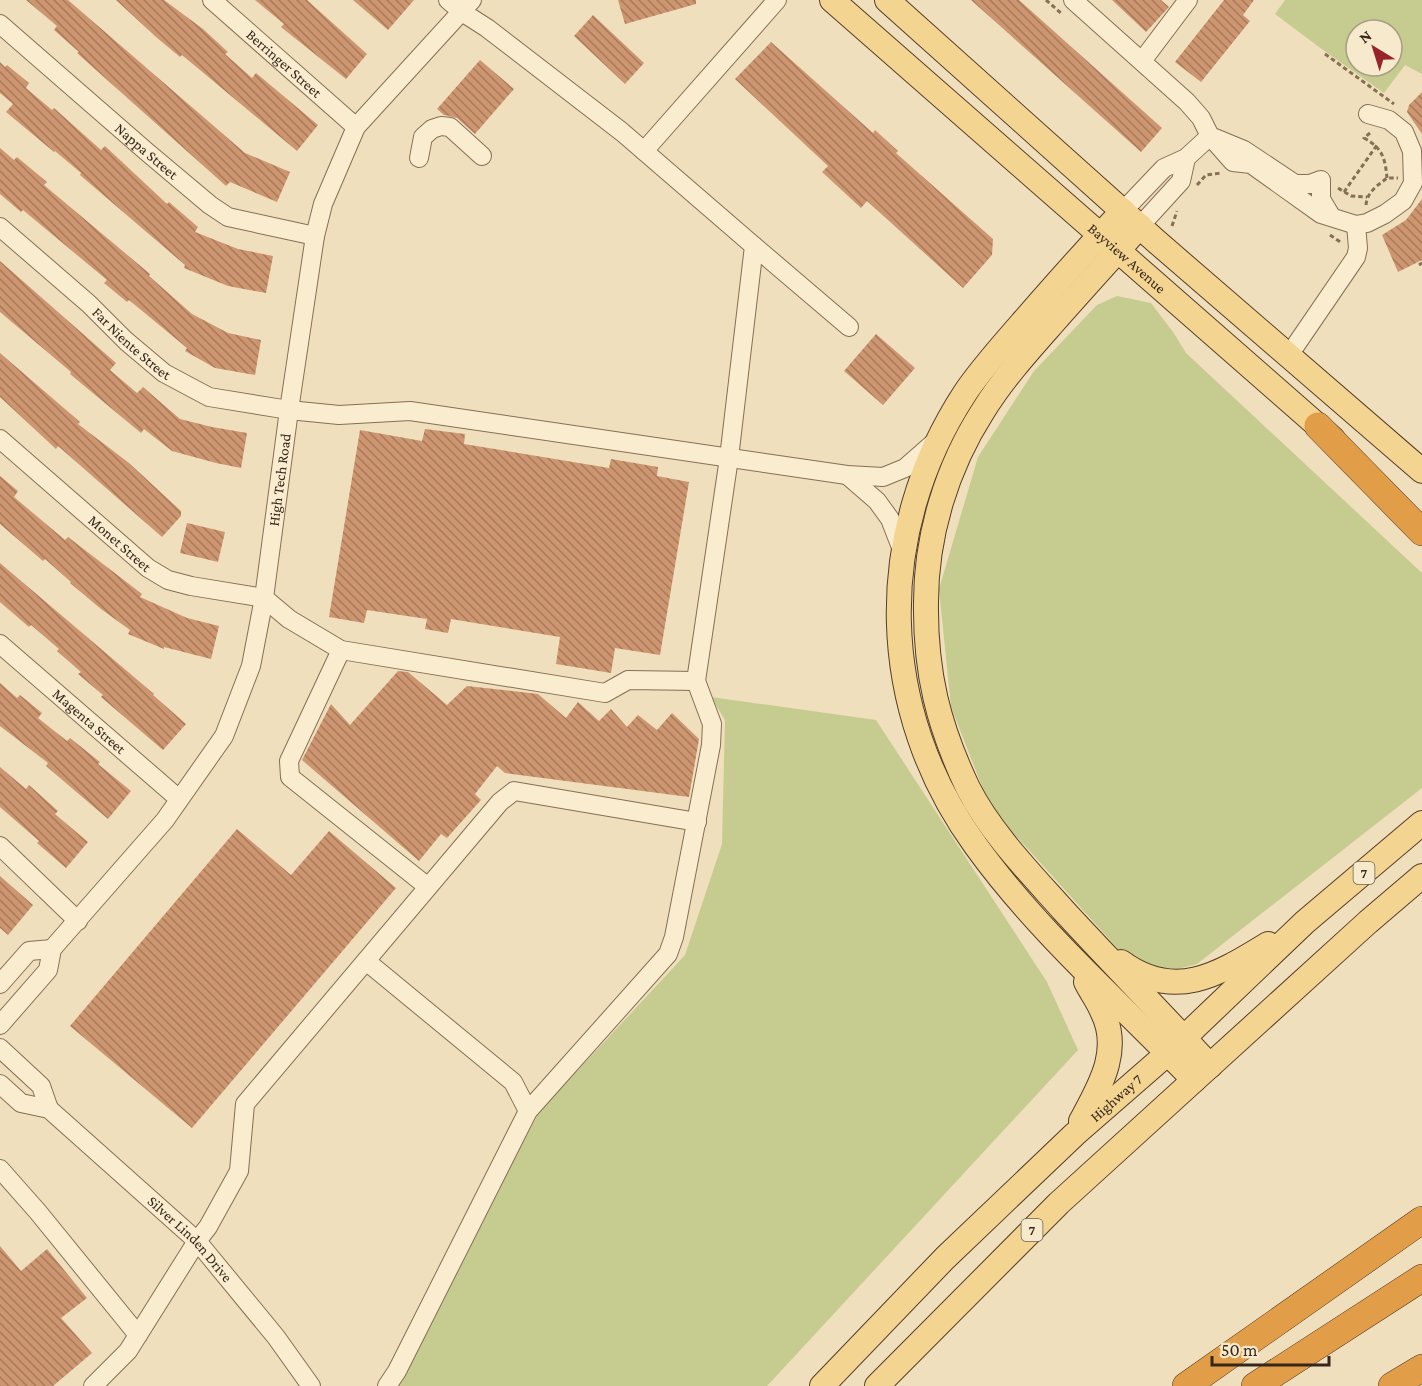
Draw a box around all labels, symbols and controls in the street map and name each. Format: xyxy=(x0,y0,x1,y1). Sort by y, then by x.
north arrow xyxy=(1344,18,1404,78)
street label: Berringer Street xyxy=(243,26,326,101)
text: N xyxy=(1356,26,1375,47)
street label: Nappa Street xyxy=(112,120,182,183)
street label: Bayview Avenue xyxy=(1085,220,1169,297)
street label: Far Niente Street xyxy=(89,304,174,384)
street label: High Tech Road xyxy=(266,432,294,527)
street label: Monet Street xyxy=(85,512,155,576)
street label: Magenta Street xyxy=(50,685,130,758)
road number: 7 xyxy=(1354,862,1374,884)
street label: Highway 7 xyxy=(1087,1071,1146,1125)
street label: Silver Linden Drive xyxy=(144,1193,236,1286)
road number: 7 xyxy=(1022,1219,1042,1241)
scale bar xyxy=(1212,1329,1329,1367)
text: 50 m xyxy=(1221,1340,1258,1360)

